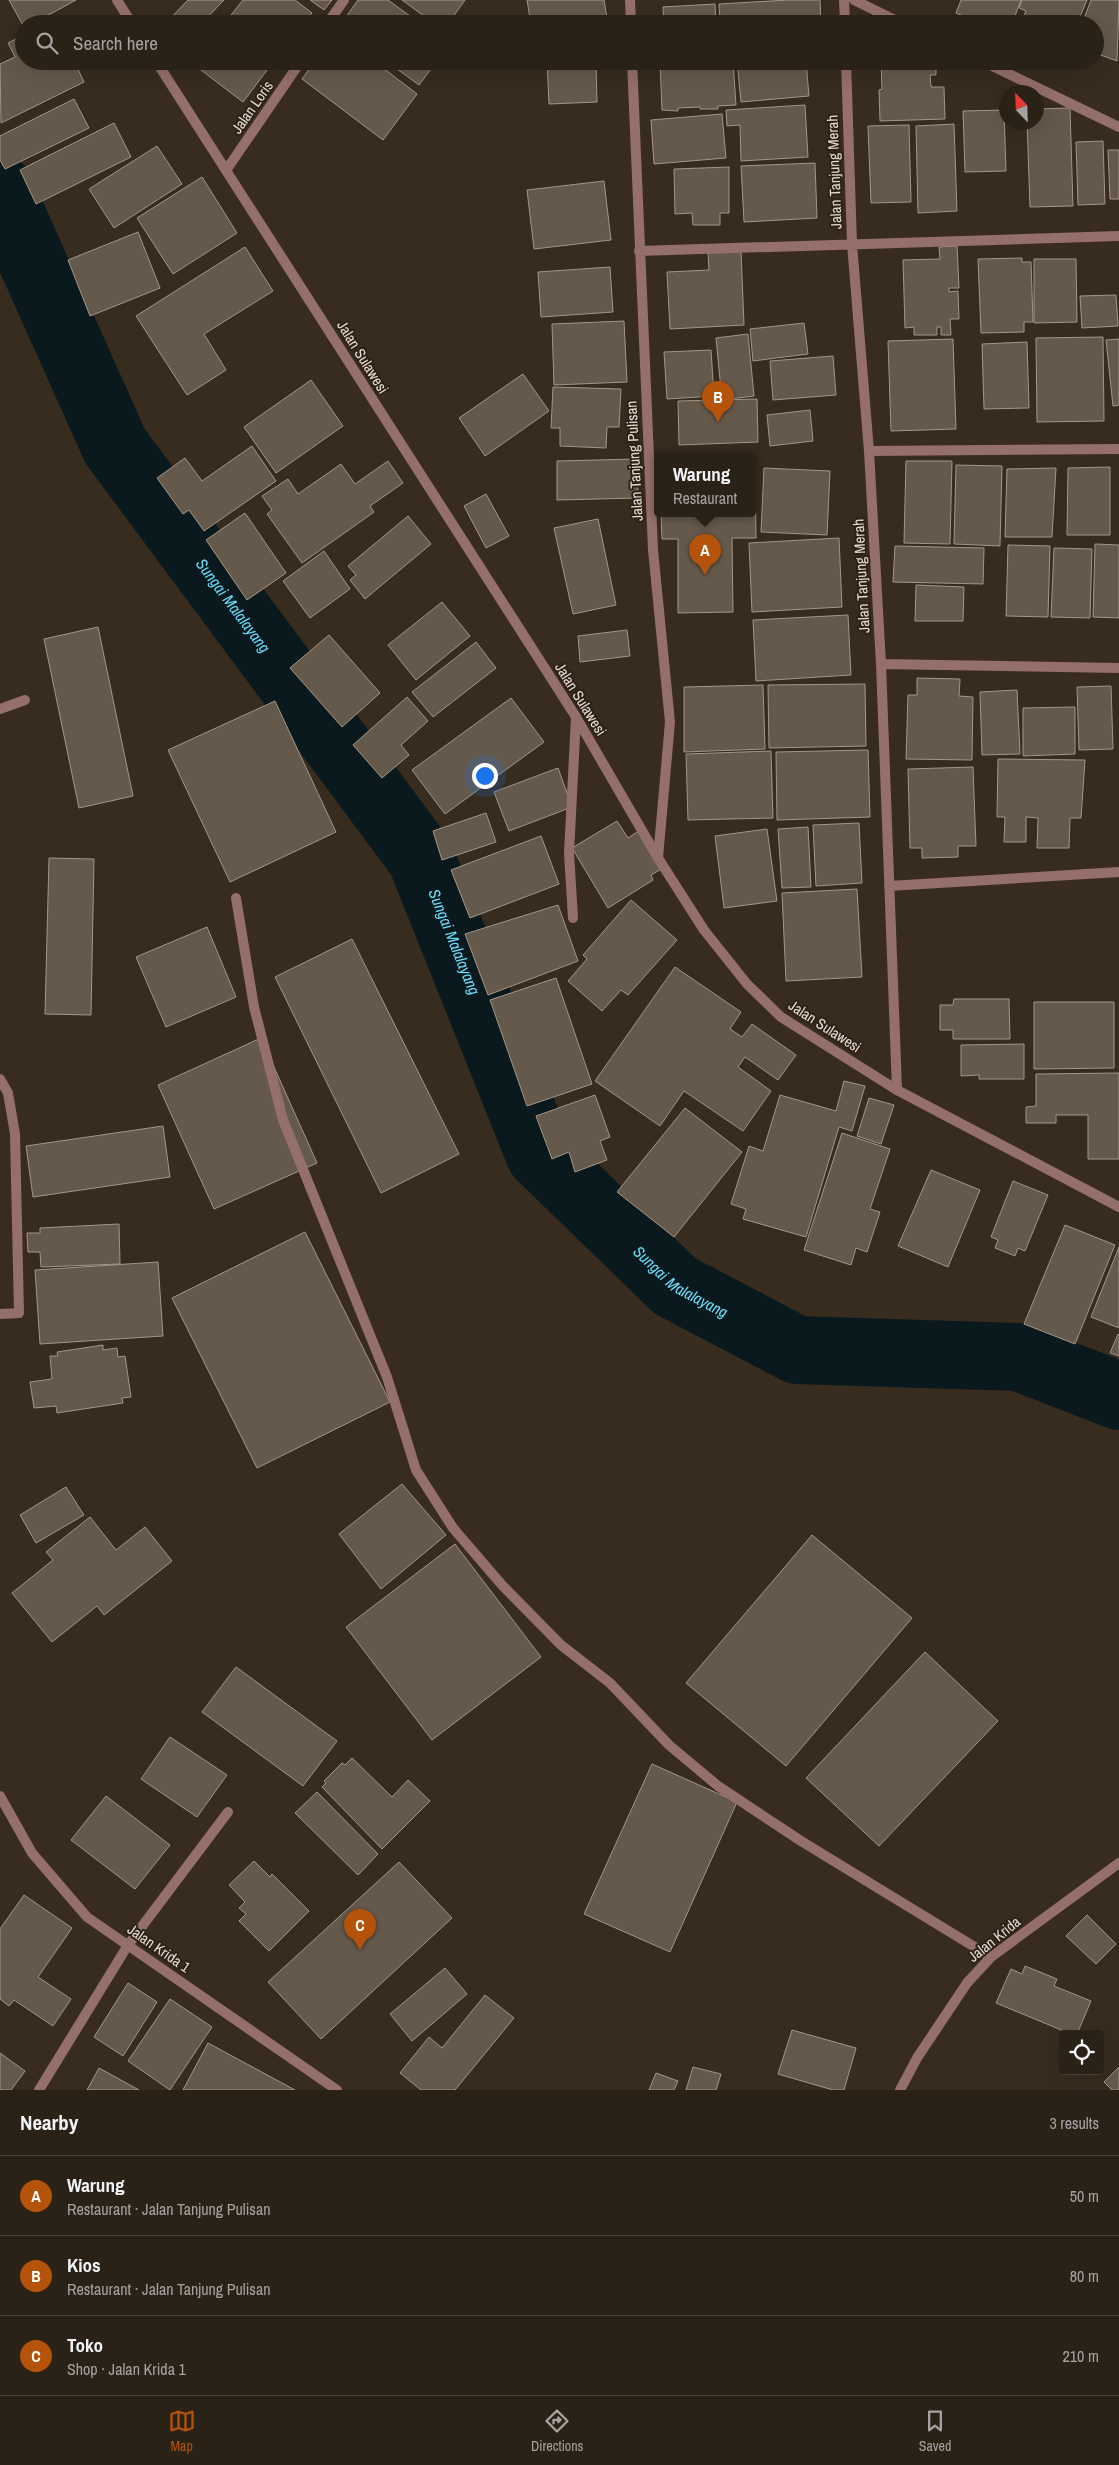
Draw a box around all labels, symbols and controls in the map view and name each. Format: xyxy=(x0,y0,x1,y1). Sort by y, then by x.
search box xyxy=(15,15,1104,70)
icon: search xyxy=(33,29,61,57)
text: Search here xyxy=(73,30,158,56)
street label: Jalan Loris xyxy=(226,76,278,138)
north arrow xyxy=(999,85,1044,130)
street label: Jalan Tanjung Merah xyxy=(822,115,846,229)
street label: Jalan Sulawesi xyxy=(332,316,394,398)
pin: B xyxy=(702,381,734,422)
street label: Jalan Tanjung Pulisan xyxy=(620,400,648,522)
popup xyxy=(654,452,756,517)
text: Warung xyxy=(673,461,730,487)
text: Restaurant xyxy=(673,487,737,509)
street label: Jalan Tanjung Merah xyxy=(848,518,874,634)
pin: A xyxy=(689,534,721,575)
water label: Sungai Malalayang xyxy=(191,554,276,657)
street label: Jalan Sulawesi xyxy=(550,658,612,740)
your location xyxy=(472,763,498,789)
water label: Sungai Malalayang xyxy=(423,886,486,998)
street label: Jalan Sulawesi xyxy=(785,995,865,1057)
water label: Sungai Malalayang xyxy=(629,1240,732,1323)
pin: C xyxy=(344,1909,376,1950)
street label: Jalan Krida xyxy=(963,1911,1025,1967)
street label: Jalan Krida 1 xyxy=(123,1919,195,1977)
map controls xyxy=(1059,2030,1104,2075)
button: locate xyxy=(1059,2030,1104,2075)
text: Nearby xyxy=(20,2108,78,2137)
text: 3 results xyxy=(1049,2112,1099,2134)
text: Warung xyxy=(67,2172,124,2198)
text: A xyxy=(31,2185,41,2207)
text: 50 m xyxy=(1070,2185,1099,2207)
text: Restaurant · Jalan Tanjung Pulisan xyxy=(67,2198,271,2220)
text: Kios xyxy=(67,2252,101,2278)
text: B xyxy=(31,2265,41,2287)
text: 80 m xyxy=(1070,2265,1099,2287)
text: Restaurant · Jalan Tanjung Pulisan xyxy=(67,2278,271,2300)
text: Toko xyxy=(67,2332,103,2358)
text: C xyxy=(31,2345,41,2367)
text: 210 m xyxy=(1063,2345,1099,2367)
text: Shop · Jalan Krida 1 xyxy=(67,2358,186,2380)
tab: Map xyxy=(168,2407,196,2455)
tab: Directions xyxy=(531,2407,583,2455)
tab: Saved xyxy=(919,2407,951,2455)

